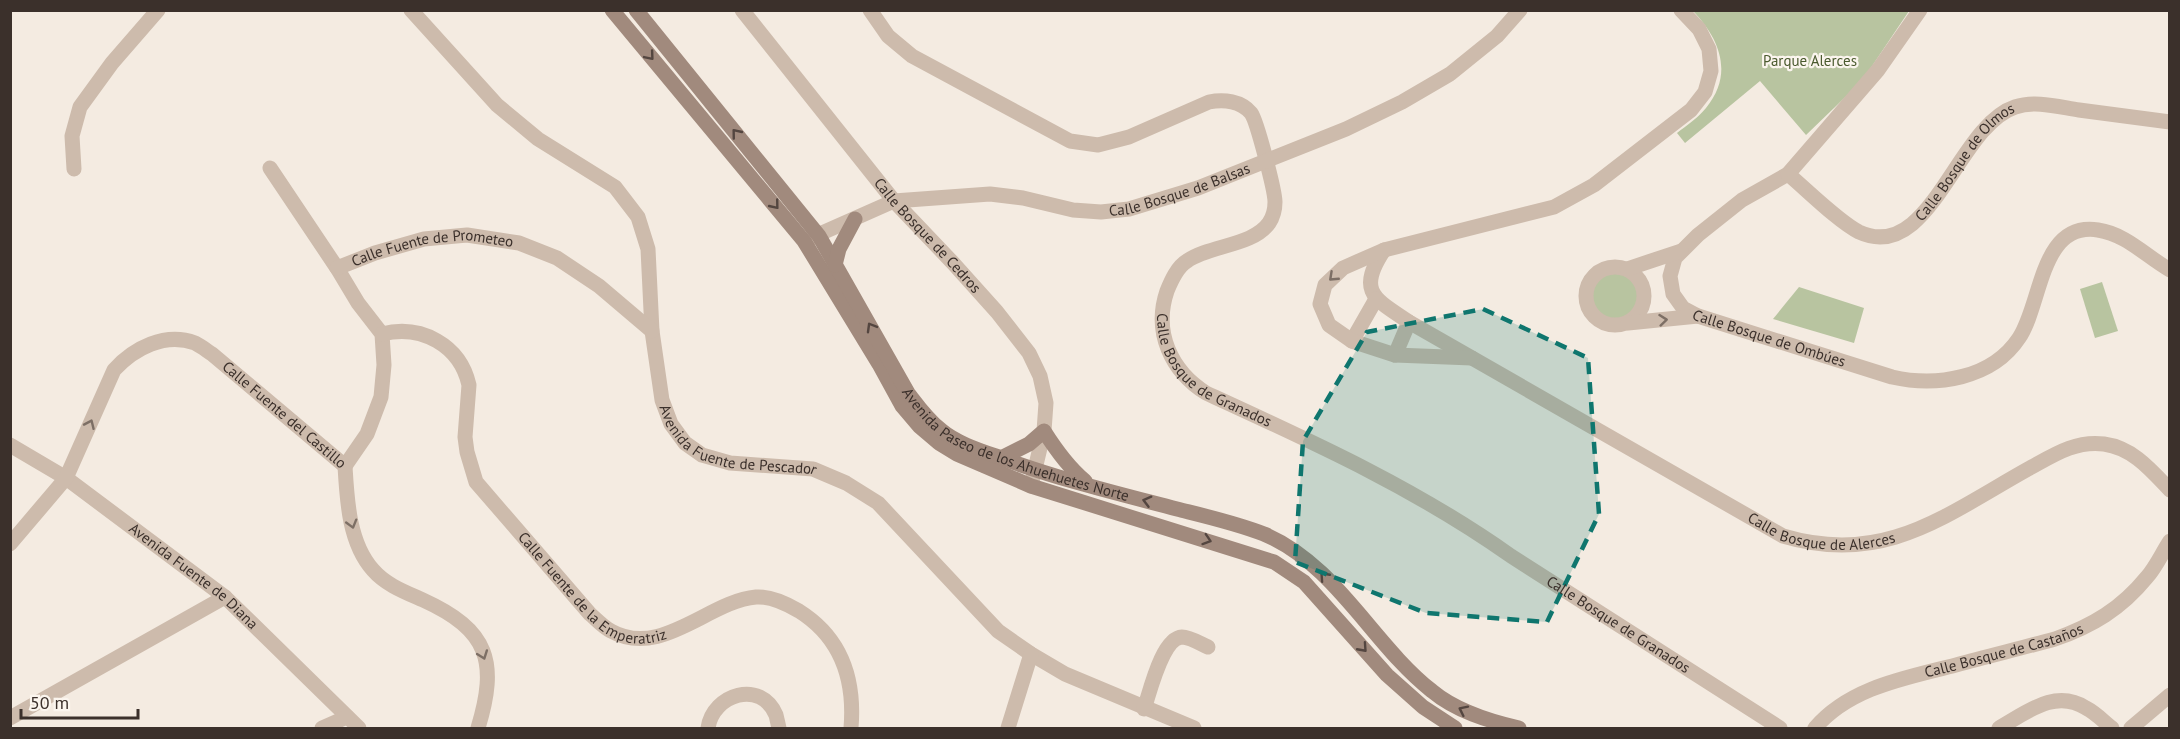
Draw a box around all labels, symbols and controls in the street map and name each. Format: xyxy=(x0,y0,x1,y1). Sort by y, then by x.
one-way arrow xyxy=(642,49,653,60)
park label: Parque Alerces xyxy=(1763,51,1857,70)
street label: Calle Bosque de Olmos xyxy=(1911,98,2017,225)
one-way arrow xyxy=(732,129,743,140)
street label: Calle Bosque de Balsas xyxy=(1108,158,1253,220)
street label: Calle Bosque de Cedros xyxy=(870,174,985,297)
one-way arrow xyxy=(768,198,779,209)
street label: Calle Fuente de Prometeo xyxy=(348,225,515,270)
one-way arrow xyxy=(1329,270,1340,281)
street label: Calle Bosque de Ombúes xyxy=(1689,305,1848,371)
street label: Calle Bosque de Granados xyxy=(1153,313,1275,431)
one-way arrow xyxy=(1659,314,1668,327)
one-way arrow xyxy=(867,323,878,333)
street label: Calle Fuente del Castillo xyxy=(219,357,351,472)
street label: Avenida Paseo de los Ahuehuetes Norte xyxy=(898,384,1131,505)
street label: Avenida Fuente de Pescador xyxy=(656,402,820,479)
one-way arrow xyxy=(83,420,95,431)
one-way arrow xyxy=(1142,495,1152,508)
street label: Calle Bosque de Alerces xyxy=(1744,508,1897,554)
one-way arrow xyxy=(345,518,357,529)
street label: Avenida Fuente de Diana xyxy=(126,519,262,633)
street label: Calle Fuente de la Emperatriz xyxy=(514,528,669,648)
one-way arrow xyxy=(1201,533,1212,546)
street label: Calle Bosque de Granados xyxy=(1543,571,1694,677)
one-way arrow xyxy=(1320,572,1331,583)
street label: Calle Bosque de Castaños xyxy=(1922,619,2086,681)
one-way arrow xyxy=(1356,641,1367,652)
one-way arrow xyxy=(476,649,489,660)
scale bar xyxy=(21,682,138,720)
text: 50 m xyxy=(30,691,69,714)
one-way arrow xyxy=(1459,705,1470,717)

